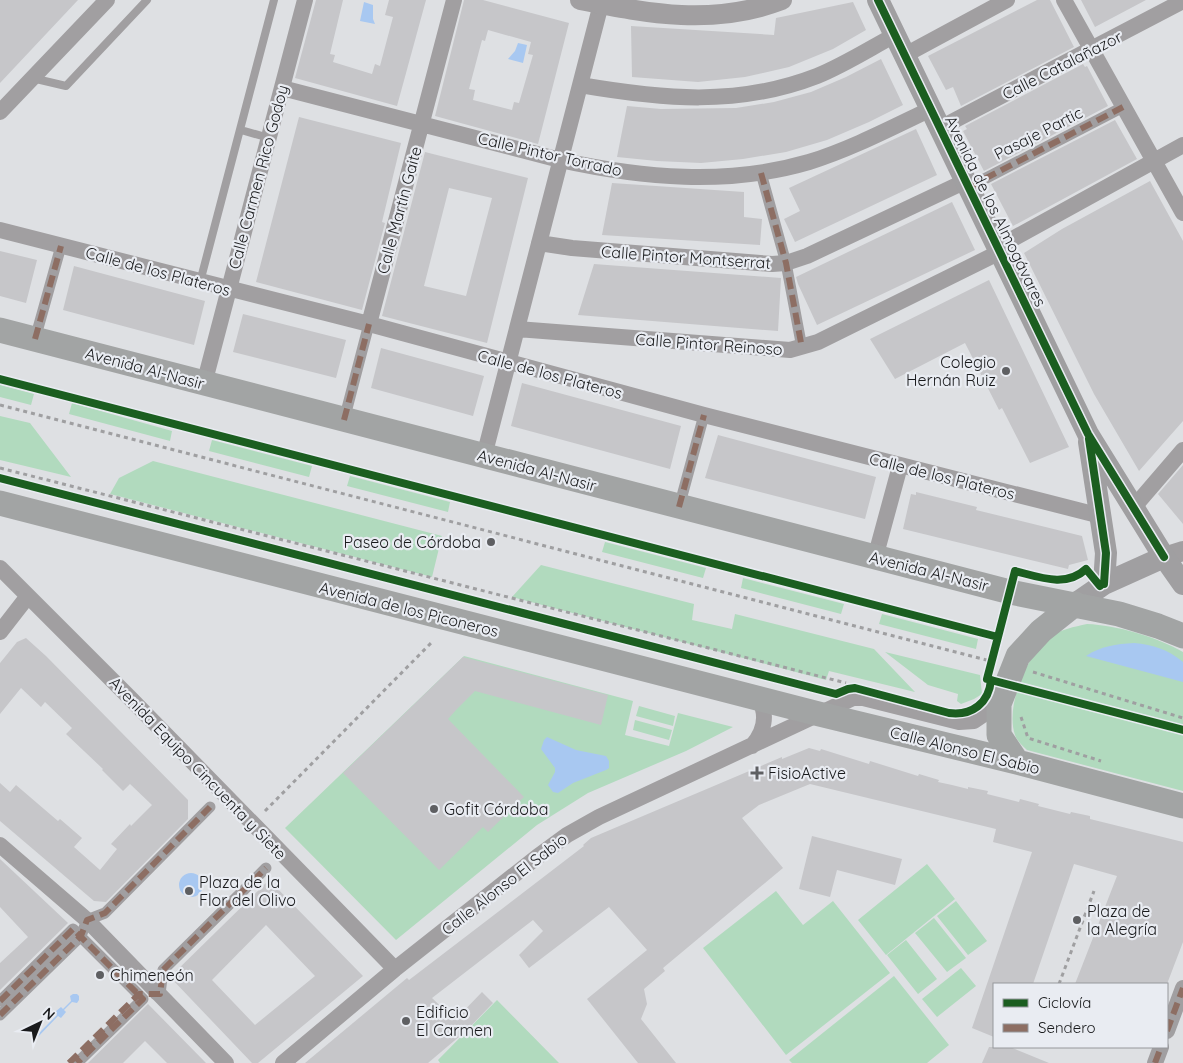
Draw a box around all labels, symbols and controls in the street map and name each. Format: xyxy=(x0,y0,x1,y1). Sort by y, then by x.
street label: Calle Catalañazor xyxy=(999,26,1125,104)
street label: Calle Carmen Rico Godoy xyxy=(224,83,292,271)
street label: Pasaje Partic xyxy=(990,102,1086,164)
street label: Avenida de los Almogávares xyxy=(941,112,1051,310)
street label: Calle Pintor Torrado xyxy=(476,128,624,180)
street label: Calle Martín Gaite xyxy=(372,144,426,276)
street label: Calle Pintor Montserrat xyxy=(600,241,772,273)
street label: Calle de los Plateros xyxy=(83,242,233,300)
street label: Calle Pintor Reinoso xyxy=(635,329,783,359)
street label: Avenida Al-Nasir xyxy=(83,342,207,394)
street label: Calle de los Plateros xyxy=(475,345,625,403)
place label: Colegio Hernán Ruiz xyxy=(906,352,996,390)
marker: Colegio Hernán Ruiz xyxy=(1000,365,1012,377)
street label: Avenida Al-Nasir xyxy=(475,444,599,496)
street label: Calle de los Plateros xyxy=(867,448,1017,504)
place label: Paseo de Córdoba xyxy=(343,532,481,552)
marker: Paseo de Córdoba xyxy=(485,536,497,548)
street label: Avenida Al-Nasir xyxy=(867,546,991,596)
street label: Avenida de los Piconeros xyxy=(317,577,501,641)
street label: Avenida Equipo Cincuenta y Siete xyxy=(105,672,291,864)
street label: Calle Alonso El Sabio xyxy=(888,722,1042,778)
place label: FisioActive xyxy=(768,763,846,783)
marker: FisioActive xyxy=(750,766,764,780)
place label: Gofit Córdoba xyxy=(444,799,548,819)
marker: Gofit Córdoba xyxy=(428,803,440,815)
street label: Calle Alonso El Sabio xyxy=(437,829,571,939)
place label: Plaza de la Flor del Olivo xyxy=(199,872,296,910)
marker: Plaza de la Flor del Olivo xyxy=(183,885,195,897)
place label: Plaza de la Alegría xyxy=(1087,901,1157,939)
marker: Plaza de la Alegría xyxy=(1071,914,1083,926)
place label: Chimeneón xyxy=(110,965,194,985)
marker: Chimeneón xyxy=(94,969,106,981)
legend xyxy=(993,983,1168,1048)
text: Ciclovía xyxy=(1038,993,1091,1012)
north arrow xyxy=(15,998,65,1048)
place label: Edificio El Carmen xyxy=(416,1002,492,1040)
text: N xyxy=(39,1003,59,1024)
marker: Edificio El Carmen xyxy=(400,1015,412,1027)
text: Sendero xyxy=(1038,1018,1096,1037)

